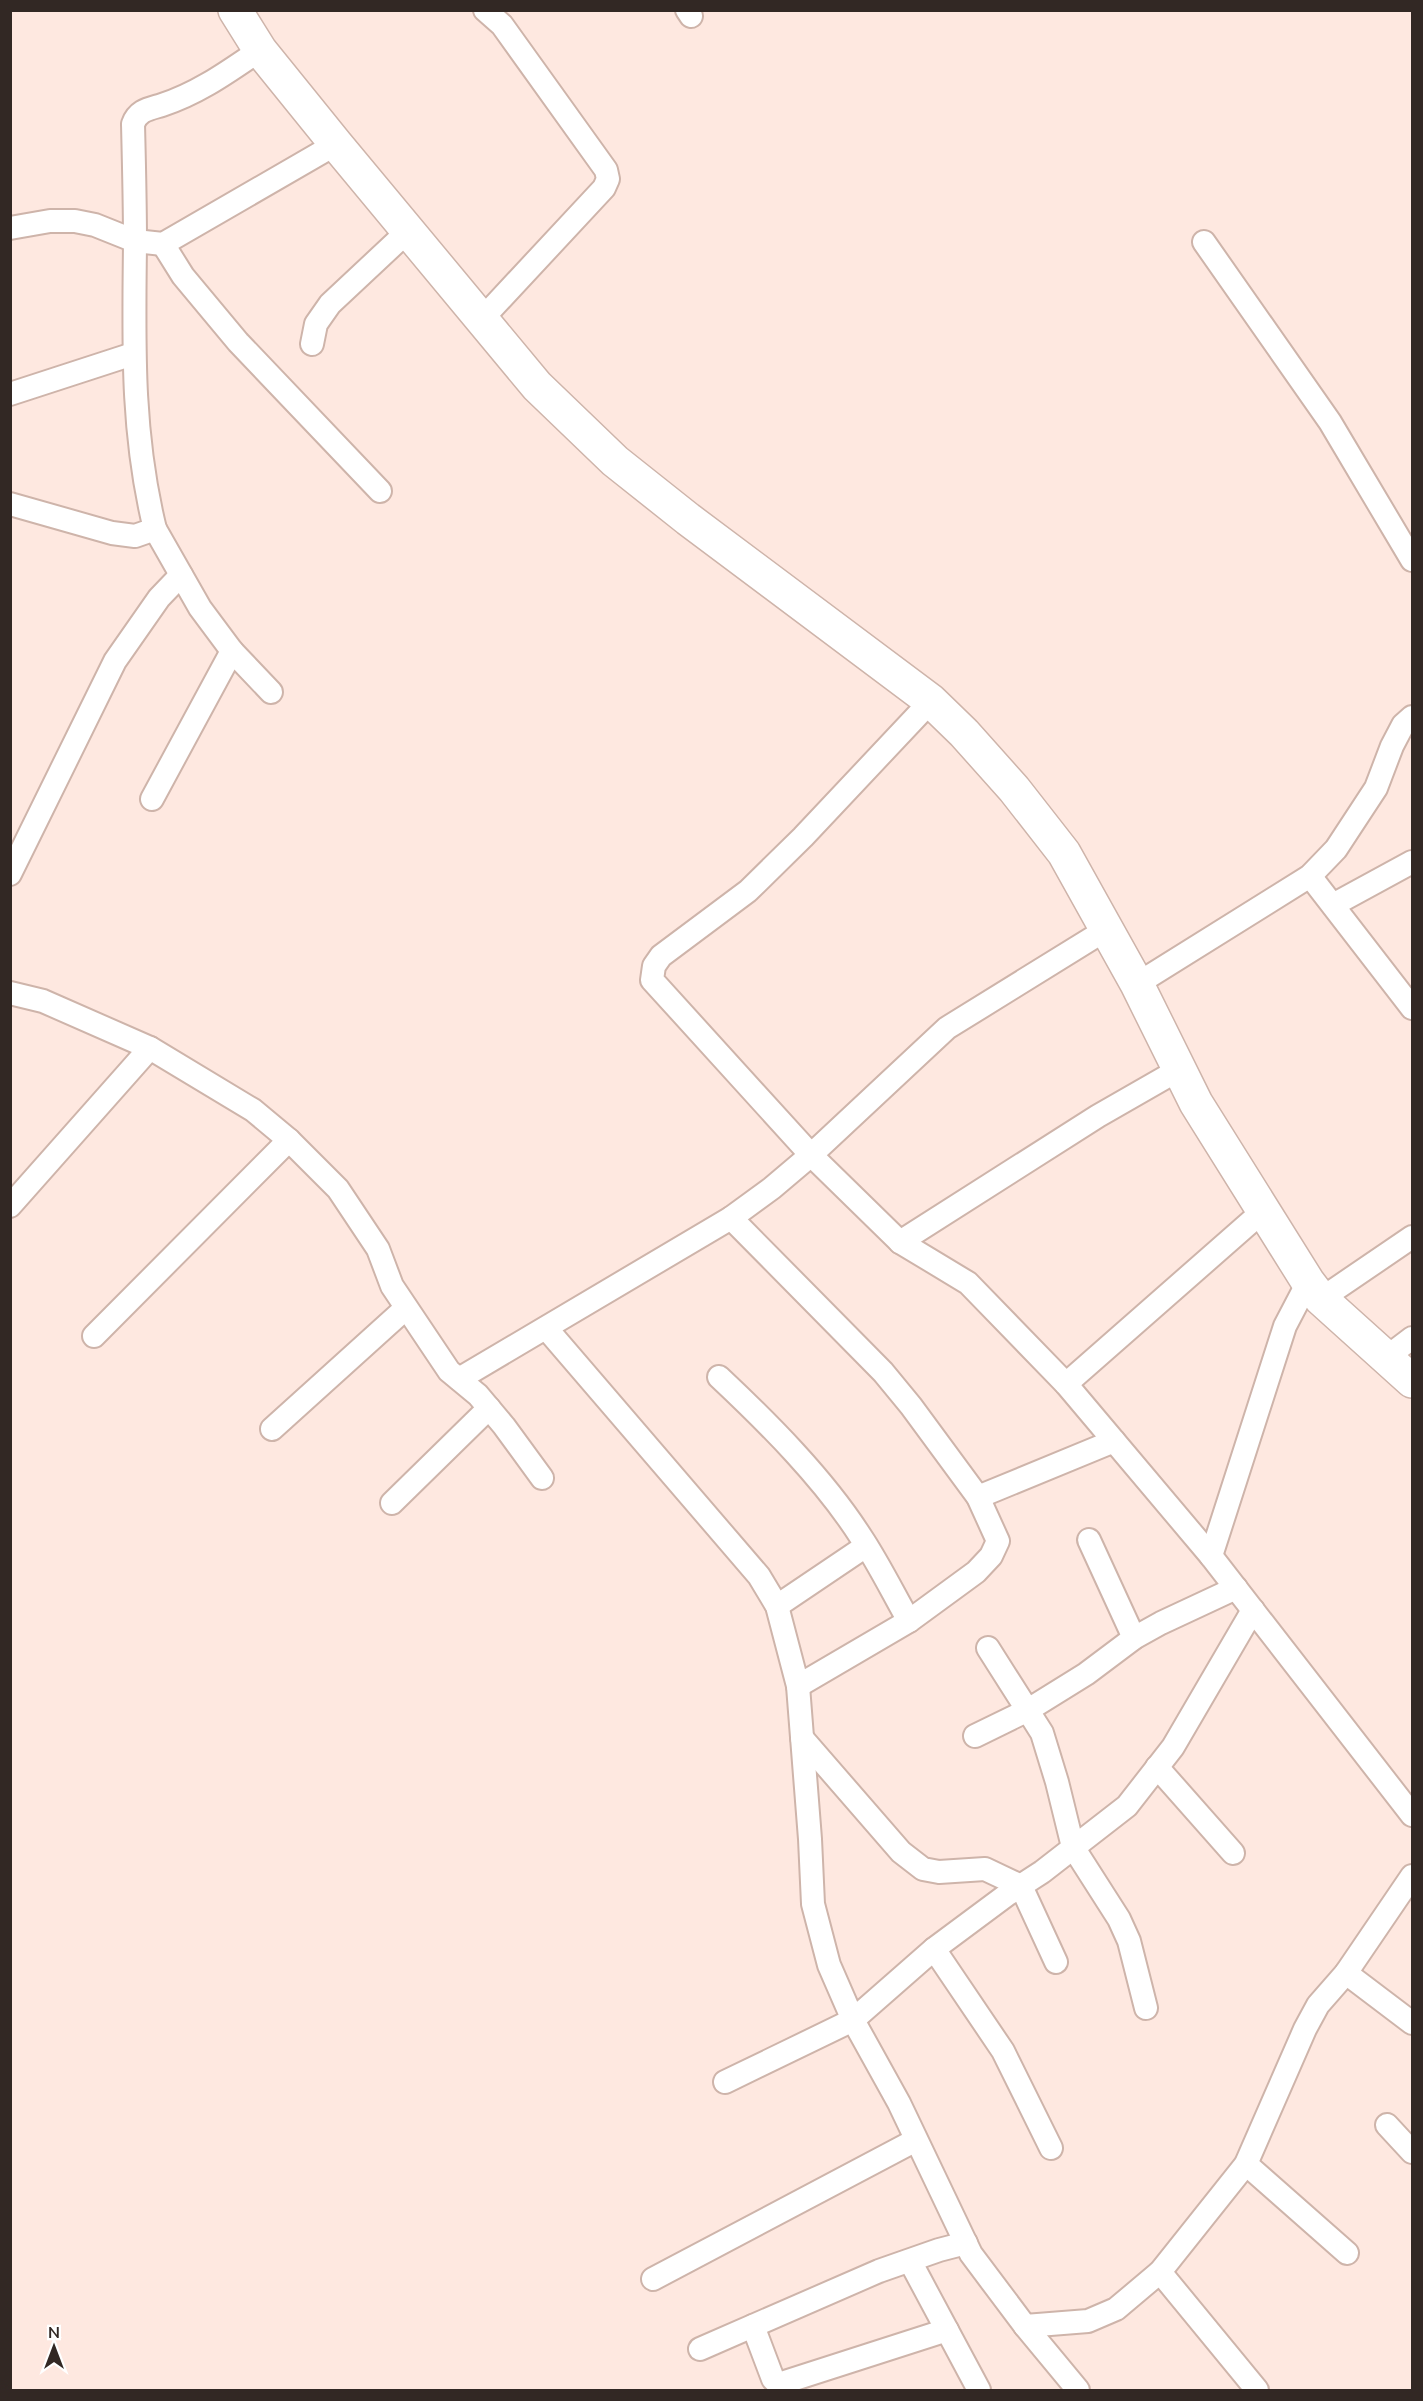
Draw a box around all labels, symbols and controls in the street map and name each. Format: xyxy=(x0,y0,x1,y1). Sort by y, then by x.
north arrow xyxy=(24,2317,84,2377)
text: N xyxy=(48,2322,60,2344)

